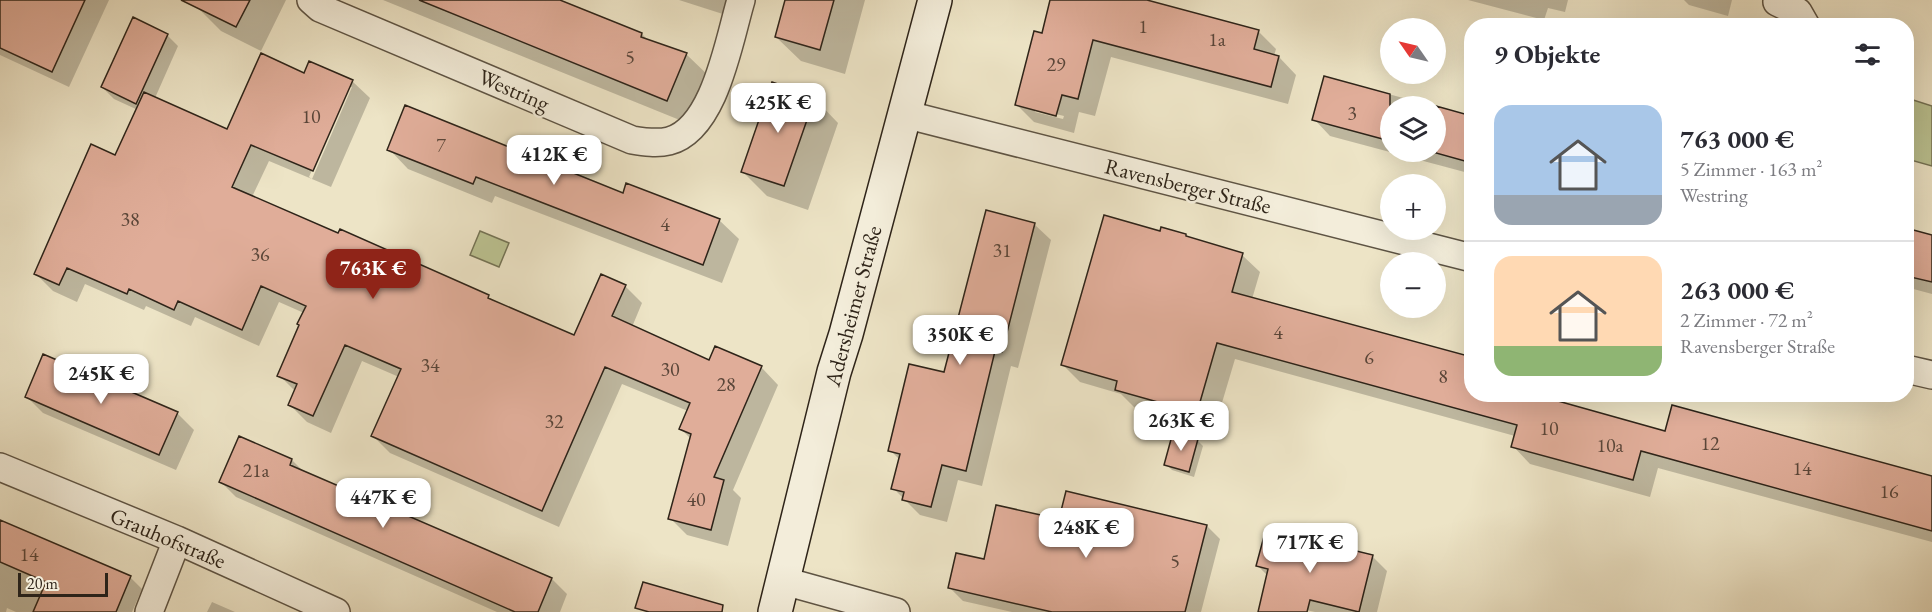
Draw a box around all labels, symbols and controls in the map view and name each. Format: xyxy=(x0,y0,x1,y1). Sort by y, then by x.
house number: 1 xyxy=(1138,13,1148,39)
north arrow xyxy=(1380,18,1446,84)
map controls xyxy=(1380,18,1446,318)
house number: 1a xyxy=(1208,26,1226,52)
text: 9 Objekte xyxy=(1494,37,1600,71)
icon: filters xyxy=(1851,38,1884,71)
house number: 5 xyxy=(625,44,635,70)
house number: 29 xyxy=(1046,51,1066,77)
street label: Westring xyxy=(474,62,554,118)
pin: 425K € xyxy=(729,83,827,134)
text: 425K € xyxy=(745,89,811,115)
button: layers xyxy=(1380,96,1446,162)
house number: 3 xyxy=(1347,100,1357,126)
house number: 10 xyxy=(301,103,321,129)
text: 763 000 € xyxy=(1680,122,1794,156)
icon: home xyxy=(1542,129,1614,201)
house number: 7 xyxy=(436,132,446,158)
pin: 412K € xyxy=(505,135,603,186)
text: 412K € xyxy=(521,141,587,167)
street label: Ravensberger Straße xyxy=(1102,151,1275,221)
text: 5 Zimmer · 163 m² xyxy=(1680,156,1823,182)
button: + xyxy=(1380,174,1446,240)
text: Westring xyxy=(1680,182,1748,208)
house number: 38 xyxy=(120,206,140,232)
house number: 4 xyxy=(660,211,670,237)
street label: Adersheimer Straße xyxy=(817,222,888,390)
house number: 31 xyxy=(992,237,1012,263)
house number: 36 xyxy=(250,241,270,267)
pin: 763K € xyxy=(324,249,422,300)
button: − xyxy=(1380,252,1446,318)
text: 763K € xyxy=(340,255,406,281)
text: 263 000 € xyxy=(1680,273,1794,307)
icon: home xyxy=(1542,280,1614,352)
text: 2 Zimmer · 72 m² xyxy=(1680,307,1813,333)
pin: 350K € xyxy=(911,315,1009,366)
house number: 4 xyxy=(1273,319,1283,345)
text: 350K € xyxy=(927,321,993,347)
text: Ravensberger Straße xyxy=(1680,333,1835,359)
house number: 6 xyxy=(1364,344,1374,370)
house number: 34 xyxy=(420,352,440,378)
pin: 245K € xyxy=(52,354,150,405)
house number: 30 xyxy=(660,356,680,382)
text: 245K € xyxy=(68,360,134,386)
house number: 8 xyxy=(1438,363,1448,389)
house number: 28 xyxy=(716,371,736,397)
pin: 263K € xyxy=(1132,401,1230,452)
text: 263K € xyxy=(1148,407,1214,433)
house number: 32 xyxy=(544,408,564,434)
house number: 10 xyxy=(1539,415,1559,441)
house number: 12 xyxy=(1700,430,1720,456)
house number: 10a xyxy=(1596,432,1624,458)
house number: 14 xyxy=(1792,455,1812,481)
house number: 21a xyxy=(242,457,270,483)
pin: 447K € xyxy=(334,478,432,529)
house number: 16 xyxy=(1879,478,1899,504)
text: 447K € xyxy=(350,484,416,510)
house number: 40 xyxy=(686,486,706,512)
street label: Grauhofstraße xyxy=(106,501,231,575)
pin: 248K € xyxy=(1037,508,1135,559)
text: 248K € xyxy=(1053,514,1119,540)
pin: 717K € xyxy=(1261,523,1359,574)
text: 717K € xyxy=(1277,529,1343,555)
house number: 14 xyxy=(19,541,39,567)
house number: 5 xyxy=(1170,548,1180,574)
scale bar xyxy=(18,570,108,598)
text: 20 m xyxy=(27,573,58,594)

